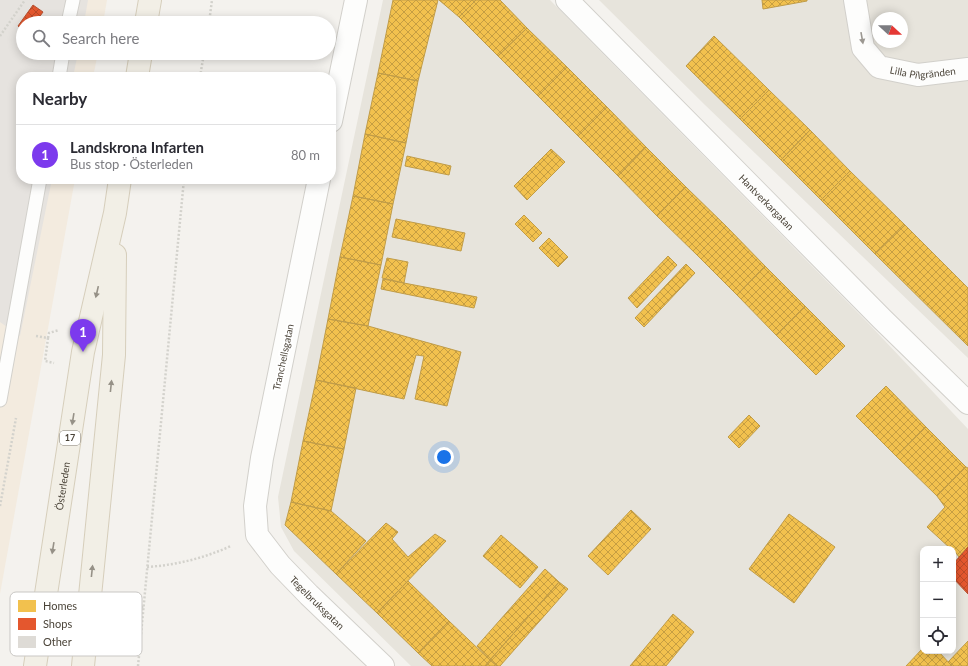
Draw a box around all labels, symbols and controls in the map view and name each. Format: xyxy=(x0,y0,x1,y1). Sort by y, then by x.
north arrow xyxy=(872,12,908,48)
search box xyxy=(16,16,336,60)
icon: search xyxy=(30,27,52,49)
text: Search here xyxy=(62,29,139,47)
one-way arrow xyxy=(859,32,865,45)
street label: Lilla Pilgränden xyxy=(889,63,956,81)
text: Nearby xyxy=(32,88,87,109)
text: Landskrona Infarten xyxy=(70,138,204,156)
text: 1 xyxy=(41,147,49,163)
text: 80 m xyxy=(291,147,320,163)
text: Bus stop · Österleden xyxy=(70,156,193,172)
street label: Hantverkargatan xyxy=(736,172,797,232)
one-way arrow xyxy=(94,285,100,298)
pin: 1 xyxy=(70,319,96,352)
street label: Tranchellsgatan xyxy=(270,323,296,391)
one-way arrow xyxy=(107,380,114,392)
one-way arrow xyxy=(70,413,76,425)
road number: 17 xyxy=(60,431,80,445)
your location xyxy=(434,447,454,467)
street label: Österleden xyxy=(53,461,72,511)
one-way arrow xyxy=(50,542,56,554)
map controls xyxy=(920,546,956,654)
button: + xyxy=(920,546,956,582)
one-way arrow xyxy=(89,565,96,578)
street label: Tegelbruksgatan xyxy=(288,573,347,632)
button: − xyxy=(920,582,956,618)
legend xyxy=(10,592,142,656)
text: Homes xyxy=(43,599,77,612)
text: Shops xyxy=(43,617,72,630)
button: locate xyxy=(920,618,956,654)
text: Other xyxy=(43,635,72,648)

